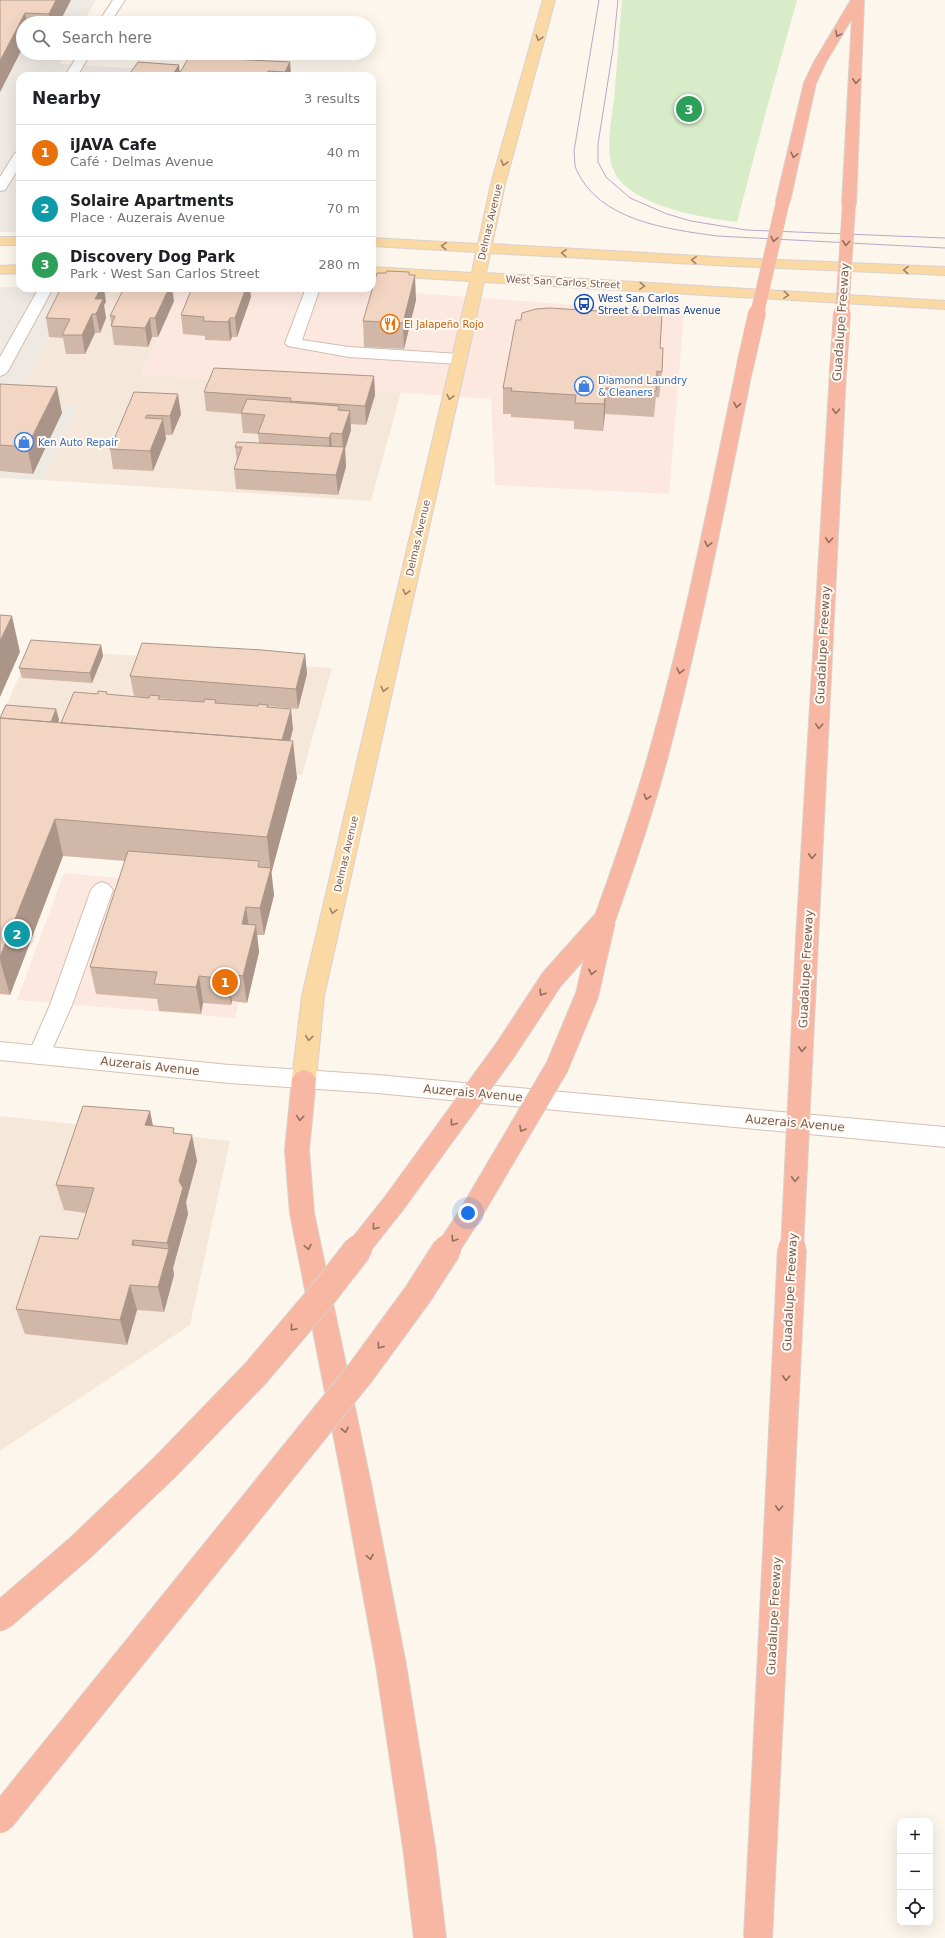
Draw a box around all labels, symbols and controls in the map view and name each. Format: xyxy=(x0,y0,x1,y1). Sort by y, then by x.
search box xyxy=(16,16,376,60)
icon: search xyxy=(30,27,52,49)
text: Search here xyxy=(62,29,152,47)
one-way arrow xyxy=(835,30,842,37)
one-way arrow xyxy=(535,34,544,41)
one-way arrow xyxy=(852,78,861,84)
text: Nearby xyxy=(32,88,101,108)
text: 3 results xyxy=(304,91,360,106)
pin: 3 xyxy=(676,94,702,124)
text: iJAVA Cafe xyxy=(70,136,157,154)
text: 1 xyxy=(40,145,50,160)
text: 40 m xyxy=(327,145,360,160)
one-way arrow xyxy=(790,151,798,158)
text: Café · Delmas Avenue xyxy=(70,154,213,169)
one-way arrow xyxy=(500,159,509,166)
street label: Delmas Avenue xyxy=(476,183,504,261)
text: Solaire Apartments xyxy=(70,192,234,210)
text: 2 xyxy=(40,201,50,216)
text: 70 m xyxy=(327,201,360,216)
text: Place · Auzerais Avenue xyxy=(70,210,225,225)
one-way arrow xyxy=(771,235,779,242)
one-way arrow xyxy=(842,240,851,246)
one-way arrow xyxy=(441,242,447,251)
text: Discovery Dog Park xyxy=(70,248,235,266)
one-way arrow xyxy=(561,248,567,257)
one-way arrow xyxy=(691,256,697,264)
text: 3 xyxy=(40,257,50,272)
text: 280 m xyxy=(318,257,360,272)
street label: Guadalupe Freeway xyxy=(830,262,852,382)
one-way arrow xyxy=(903,265,909,274)
text: Park · West San Carlos Street xyxy=(70,266,260,281)
street label: West San Carlos Street xyxy=(505,274,621,290)
one-way arrow xyxy=(639,282,645,291)
one-way arrow xyxy=(783,291,789,300)
bus stop icon: West San Carlos Street & Delmas Avenue xyxy=(573,293,595,315)
place label: West San Carlos Street & Delmas Avenue xyxy=(598,293,721,316)
restaurant icon: El Jalapeño Rojo xyxy=(379,313,401,335)
place label: El Jalapeño Rojo xyxy=(404,319,484,330)
shop icon: Diamond Laundry & Cleaners xyxy=(573,375,595,397)
place label: Diamond Laundry & Cleaners xyxy=(598,375,687,398)
one-way arrow xyxy=(447,393,455,400)
one-way arrow xyxy=(733,401,741,408)
one-way arrow xyxy=(831,408,840,414)
shop icon: Ken Auto Repair xyxy=(13,431,35,453)
place label: Ken Auto Repair xyxy=(38,437,119,448)
street label: Delmas Avenue xyxy=(404,499,432,577)
one-way arrow xyxy=(824,537,833,543)
one-way arrow xyxy=(704,541,712,547)
street label: Guadalupe Freeway xyxy=(813,585,833,705)
one-way arrow xyxy=(402,588,411,595)
one-way arrow xyxy=(676,668,684,674)
one-way arrow xyxy=(380,685,388,692)
one-way arrow xyxy=(814,723,823,729)
one-way arrow xyxy=(643,793,652,800)
street label: Delmas Avenue xyxy=(332,815,360,893)
one-way arrow xyxy=(807,853,816,859)
one-way arrow xyxy=(329,908,337,914)
street label: Guadalupe Freeway xyxy=(796,909,816,1029)
pin: 2 xyxy=(4,919,30,949)
pin: 1 xyxy=(212,967,238,997)
one-way arrow xyxy=(589,969,597,976)
one-way arrow xyxy=(540,989,547,996)
one-way arrow xyxy=(304,1035,313,1041)
one-way arrow xyxy=(798,1046,806,1052)
street label: Auzerais Avenue xyxy=(100,1054,200,1078)
street label: Auzerais Avenue xyxy=(423,1082,523,1104)
street label: Auzerais Avenue xyxy=(745,1112,845,1134)
one-way arrow xyxy=(296,1115,305,1121)
one-way arrow xyxy=(451,1119,458,1126)
one-way arrow xyxy=(520,1125,527,1132)
one-way arrow xyxy=(791,1176,800,1182)
your location xyxy=(458,1203,478,1223)
one-way arrow xyxy=(373,1223,380,1230)
street label: Guadalupe Freeway xyxy=(780,1232,800,1352)
one-way arrow xyxy=(451,1235,459,1242)
one-way arrow xyxy=(304,1244,312,1250)
one-way arrow xyxy=(291,1324,298,1331)
one-way arrow xyxy=(377,1342,385,1349)
one-way arrow xyxy=(781,1375,790,1381)
one-way arrow xyxy=(340,1426,348,1433)
one-way arrow xyxy=(775,1505,783,1511)
one-way arrow xyxy=(366,1554,374,1560)
street label: Guadalupe Freeway xyxy=(764,1556,784,1676)
map controls xyxy=(897,1818,933,1926)
button: + xyxy=(897,1818,933,1854)
button: − xyxy=(897,1854,933,1890)
button: locate xyxy=(897,1890,933,1926)

